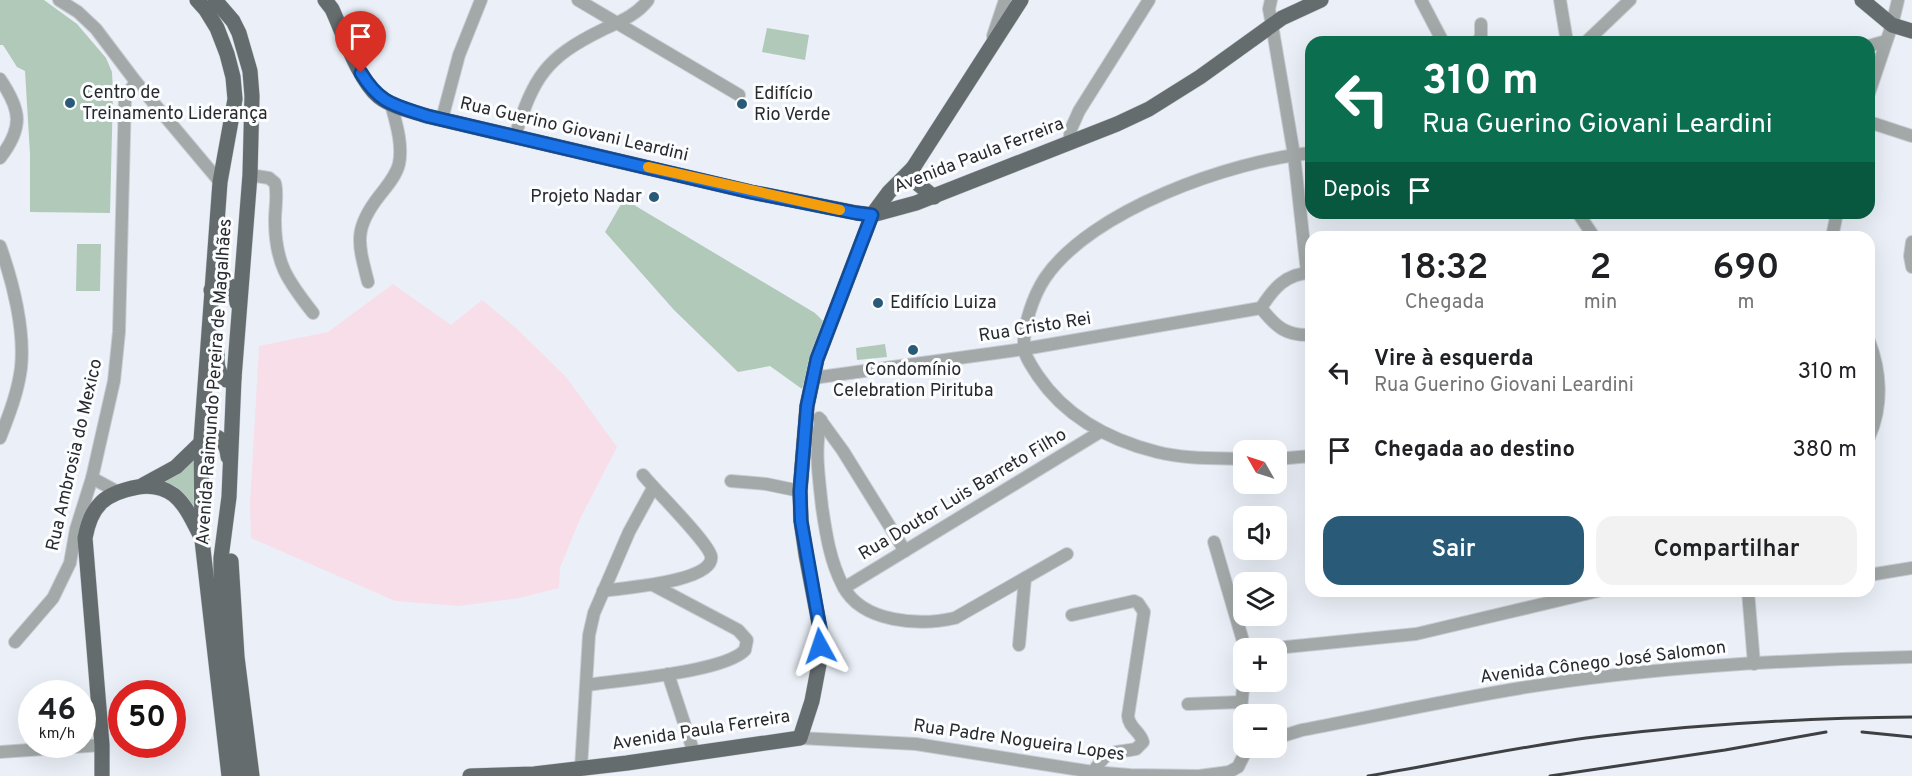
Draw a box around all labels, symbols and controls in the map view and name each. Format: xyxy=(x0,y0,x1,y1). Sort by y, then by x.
pin xyxy=(335,11,386,73)
icon: arrive xyxy=(344,20,377,53)
text: 310 m xyxy=(1422,56,1539,109)
icon: left xyxy=(1323,60,1401,138)
place label: Centro de Treinamento Liderança xyxy=(82,82,267,126)
place label: Edifício Rio Verde xyxy=(754,83,830,127)
street label: Rua Guerino Giovani Leardini xyxy=(457,92,691,168)
marker: Centro de Treinamento Liderança xyxy=(63,96,77,110)
marker: Edifício Rio Verde xyxy=(735,97,749,111)
text: Rua Guerino Giovani Leardini xyxy=(1422,108,1773,142)
street label: Avenida Paula Ferreira xyxy=(891,113,1067,199)
icon: arrive xyxy=(1403,174,1436,207)
text: Depois xyxy=(1323,177,1391,204)
place label: Projeto Nadar xyxy=(530,186,642,209)
marker: Projeto Nadar xyxy=(647,190,661,204)
street label: Avenida Raimundo Pereira de Magalhães xyxy=(192,218,238,546)
text: 18:32 xyxy=(1400,246,1488,292)
text: 2 xyxy=(1589,246,1612,292)
text: 690 xyxy=(1713,246,1780,292)
text: Chegada xyxy=(1405,290,1484,316)
text: min xyxy=(1584,290,1617,316)
text: m xyxy=(1738,290,1755,316)
place label: Edifício Luiza xyxy=(890,292,997,315)
marker: Edifício Luiza xyxy=(871,296,885,310)
street label: Rua Cristo Rei xyxy=(977,308,1093,348)
marker: Condomínio Celebration Pirituba xyxy=(906,343,920,357)
text: Vire à esquerda xyxy=(1374,346,1533,373)
icon: left xyxy=(1323,356,1356,389)
street label: Rua Ambrosia do Mexico xyxy=(42,357,108,553)
place label: Condomínio Celebration Pirituba xyxy=(833,359,993,403)
text: 310 m xyxy=(1798,359,1857,386)
text: Rua Guerino Giovani Leardini xyxy=(1374,373,1634,399)
street label: Rua Doutor Luis Barreto Filho xyxy=(855,424,1071,566)
icon: arrive xyxy=(1323,434,1356,467)
text: Chegada ao destino xyxy=(1374,437,1575,464)
text: 380 m xyxy=(1793,437,1857,464)
north arrow xyxy=(1233,440,1287,494)
map controls xyxy=(1233,440,1287,758)
button: sound xyxy=(1233,506,1287,560)
button: Sair xyxy=(1323,516,1584,585)
button: Compartilhar xyxy=(1596,516,1857,585)
button: layers xyxy=(1233,572,1287,626)
position arrow xyxy=(788,614,852,678)
street label: Avenida Cônego José Salomon xyxy=(1479,636,1727,690)
button: + xyxy=(1233,638,1287,692)
speed limit sign: 50 xyxy=(108,680,186,758)
text: 46 xyxy=(38,693,76,730)
button: − xyxy=(1233,704,1287,758)
street label: Avenida Paula Ferreira xyxy=(610,706,792,756)
street label: Rua Padre Nogueira Lopes xyxy=(912,715,1126,767)
text: km/h xyxy=(39,725,75,744)

